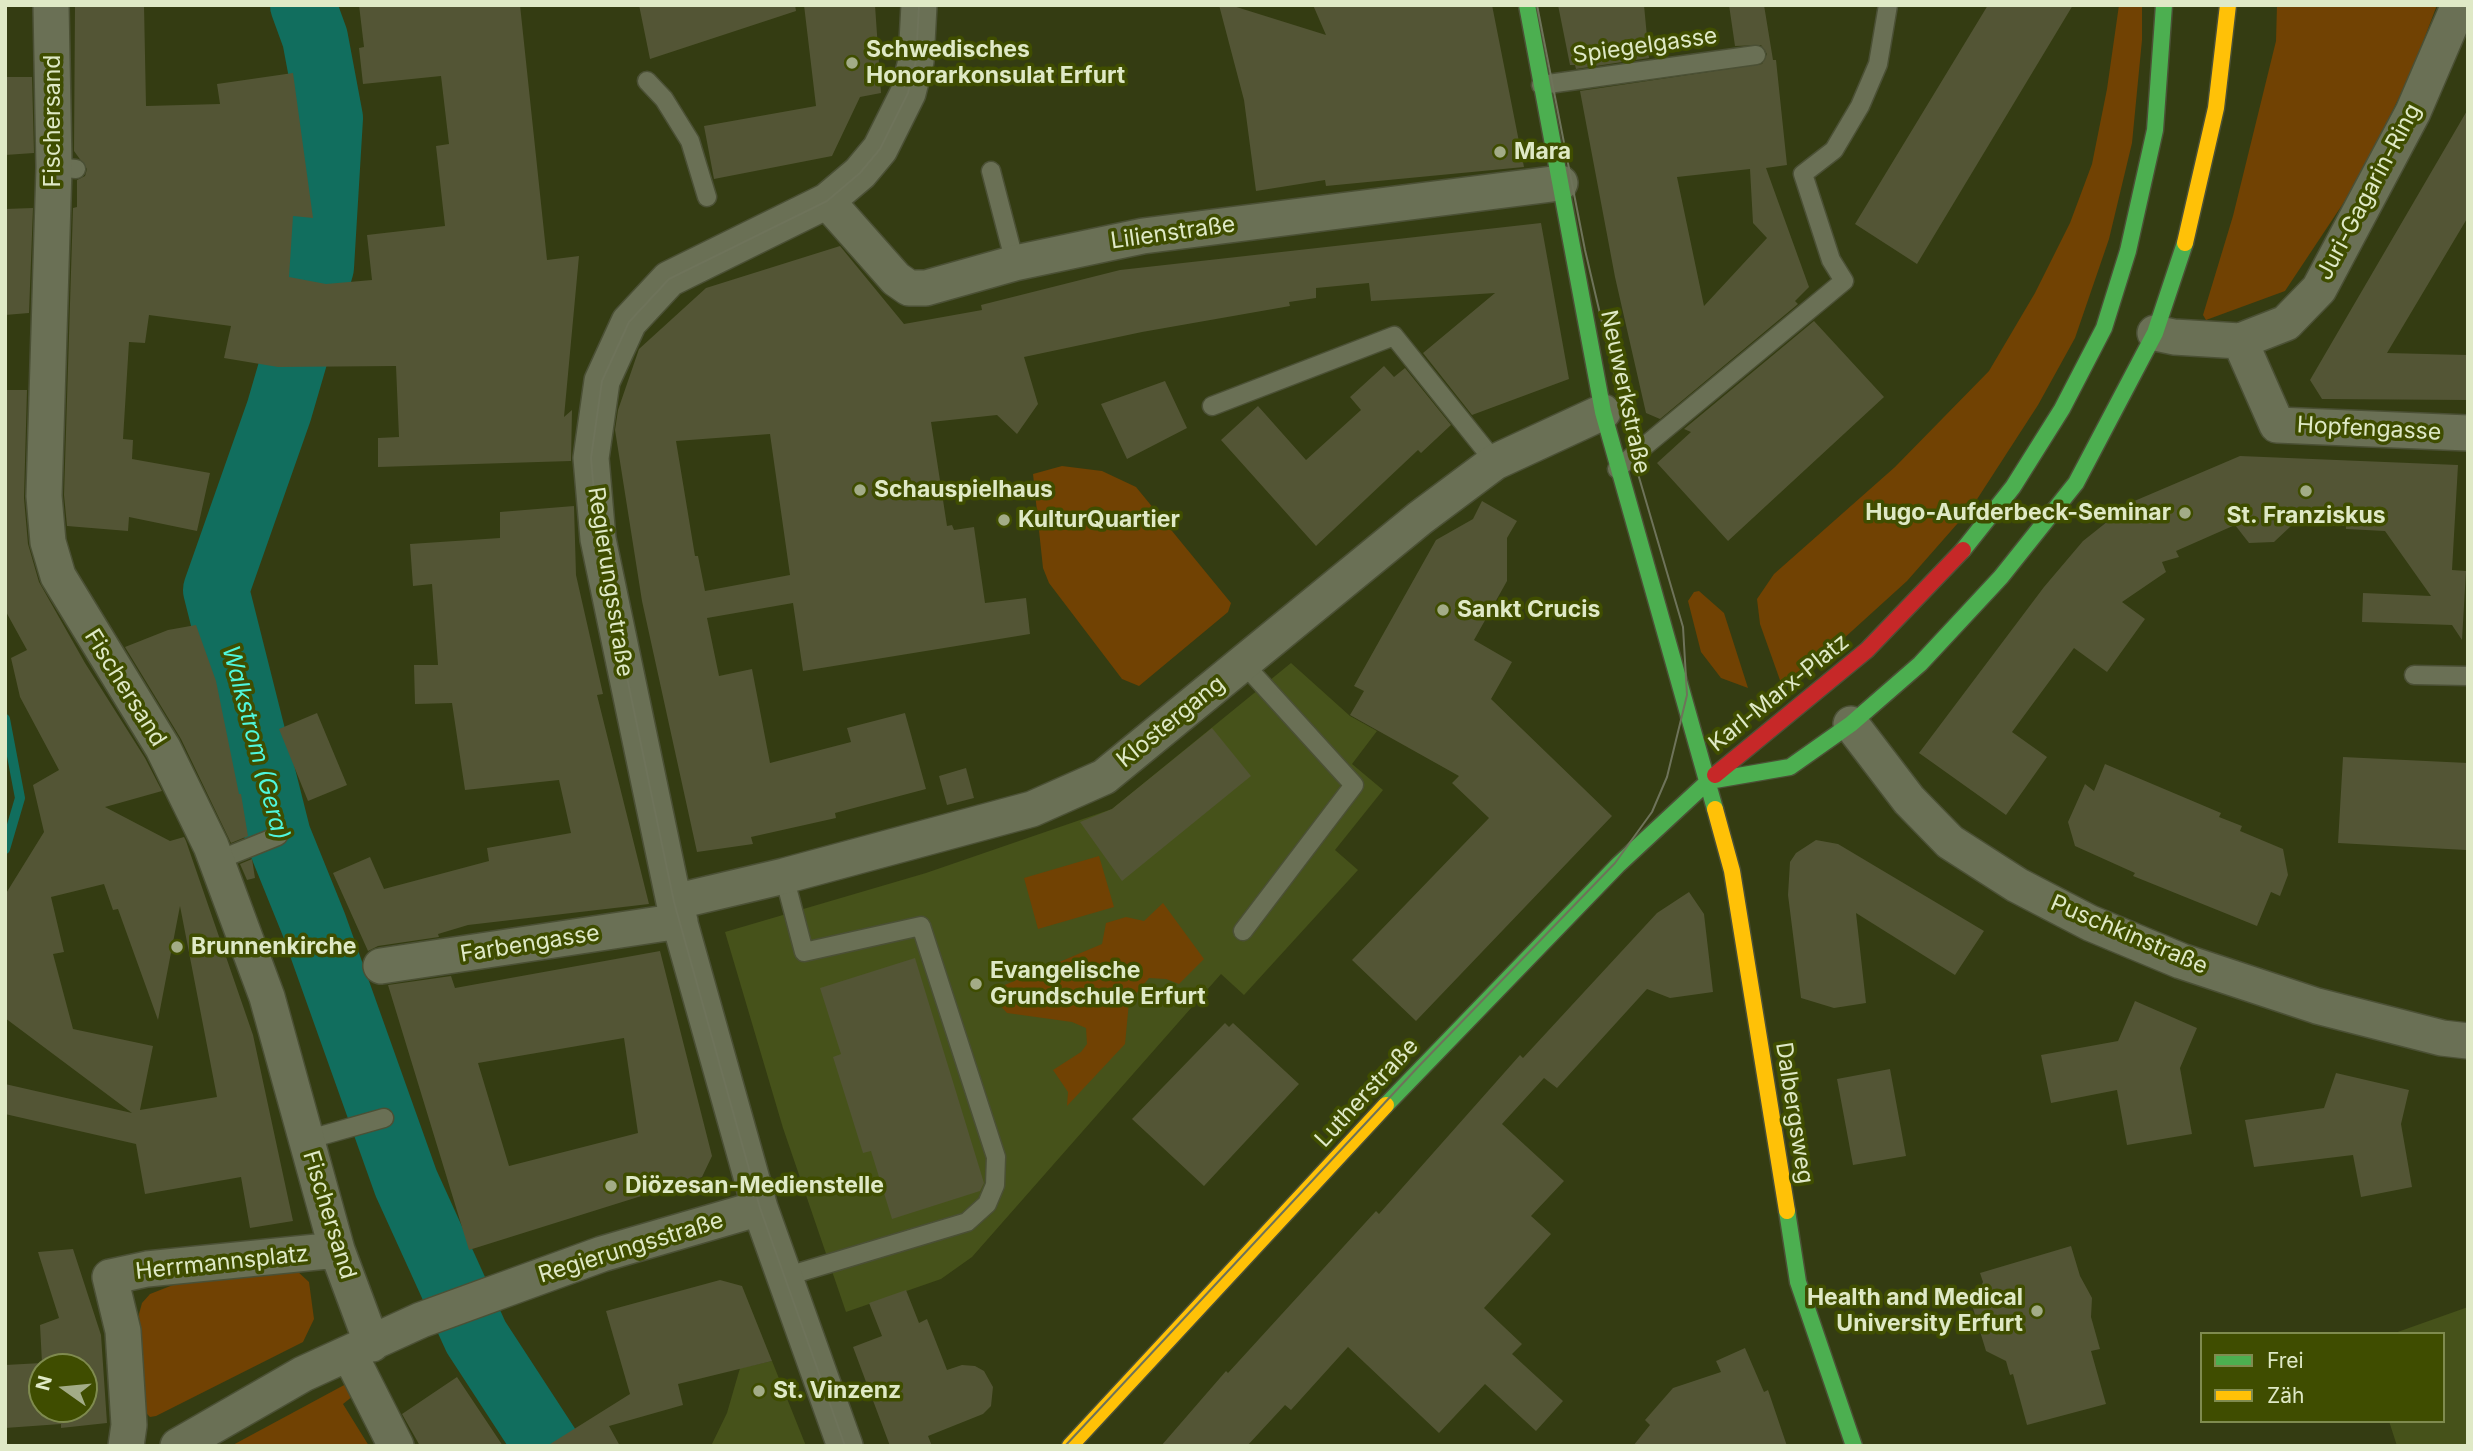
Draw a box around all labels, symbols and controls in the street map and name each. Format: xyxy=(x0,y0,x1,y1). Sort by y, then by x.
street label: Spiegelgasse xyxy=(1571,22,1719,70)
place label: Schwedisches Honorarkonsulat Erfurt xyxy=(866,36,1125,90)
street label: Fischersand xyxy=(39,55,67,187)
marker: Schwedisches Honorarkonsulat Erfurt xyxy=(844,55,860,71)
street label: Juri-Gagarin-Ring xyxy=(2311,99,2427,285)
place label: Mara xyxy=(1514,138,1571,166)
marker: Mara xyxy=(1492,144,1508,160)
street label: Lilienstraße xyxy=(1109,211,1237,255)
street label: Neuwerkstraße xyxy=(1594,308,1656,476)
street label: Hopfengasse xyxy=(2296,411,2442,447)
place label: Schauspielhaus xyxy=(874,476,1053,504)
marker: Schauspielhaus xyxy=(852,482,868,498)
marker: St. Franziskus xyxy=(2298,483,2314,499)
street label: Regierungsstraße xyxy=(581,485,639,679)
place label: Hugo-Aufderbeck-Seminar xyxy=(1865,499,2171,527)
place label: St. Franziskus xyxy=(2226,502,2386,530)
marker: Hugo-Aufderbeck-Seminar xyxy=(2177,505,2193,521)
place label: KulturQuartier xyxy=(1018,506,1180,534)
marker: KulturQuartier xyxy=(996,512,1012,528)
place label: Sankt Crucis xyxy=(1457,596,1600,624)
marker: Sankt Crucis xyxy=(1435,602,1451,618)
street label: Fischersand xyxy=(78,624,172,752)
street label: Karl-Marx-Platz xyxy=(1703,628,1855,758)
water label: Walkstrom (Gera) xyxy=(215,643,295,843)
street label: Klostergang xyxy=(1112,670,1230,774)
street label: Puschkinstraße xyxy=(2046,890,2212,980)
street label: Farbengasse xyxy=(458,919,602,969)
place label: Brunnenkirche xyxy=(191,933,356,961)
marker: Brunnenkirche xyxy=(169,939,185,955)
place label: Evangelische Grundschule Erfurt xyxy=(990,957,1206,1011)
marker: Evangelische Grundschule Erfurt xyxy=(968,976,984,992)
street label: Lutherstraße xyxy=(1310,1033,1424,1153)
street label: Dalbergsweg xyxy=(1769,1040,1819,1186)
street label: Fischersand xyxy=(296,1147,362,1283)
place label: Diözesan-Medienstelle xyxy=(625,1172,884,1200)
marker: Diözesan-Medienstelle xyxy=(603,1178,619,1194)
street label: Regierungsstraße xyxy=(535,1207,727,1289)
street label: Herrmannsplatz xyxy=(134,1240,310,1286)
place label: Health and Medical University Erfurt xyxy=(1807,1284,2023,1338)
marker: Health and Medical University Erfurt xyxy=(2029,1303,2045,1319)
legend xyxy=(2200,1332,2445,1423)
text: Frei xyxy=(2267,1348,2304,1373)
north arrow xyxy=(28,1353,98,1423)
text: N xyxy=(31,1373,57,1393)
place label: St. Vinzenz xyxy=(773,1377,901,1405)
marker: St. Vinzenz xyxy=(751,1383,767,1399)
text: Zäh xyxy=(2267,1383,2304,1408)

